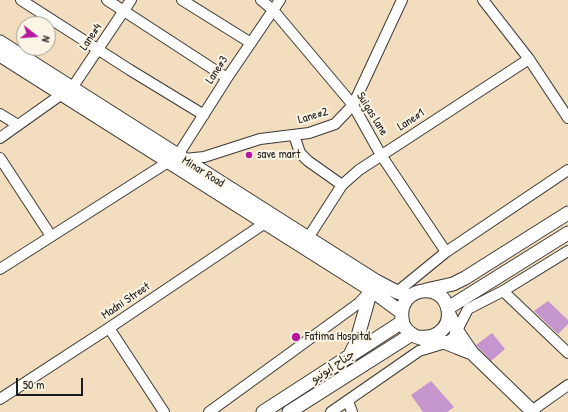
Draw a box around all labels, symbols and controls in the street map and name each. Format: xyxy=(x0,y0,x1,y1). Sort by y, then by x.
north arrow xyxy=(16,16,56,56)
street label: Lane#4 xyxy=(77,21,105,53)
text: N xyxy=(39,34,54,44)
street label: Lane#3 xyxy=(203,53,231,87)
street label: Suigas lane xyxy=(353,90,391,138)
street label: Lane#2 xyxy=(296,105,330,127)
street label: Lane#1 xyxy=(395,106,427,134)
place label: save mart xyxy=(257,148,300,162)
marker: save mart xyxy=(244,150,254,160)
street label: Minar Road xyxy=(179,153,227,191)
street label: Madni Street xyxy=(99,280,153,322)
place label: Fatima Hospital xyxy=(305,330,372,344)
marker: Fatima Hospital xyxy=(290,331,302,343)
street label: جناح ایونیو xyxy=(308,347,358,387)
scale bar xyxy=(18,370,85,396)
text: 50 m xyxy=(23,376,44,393)

